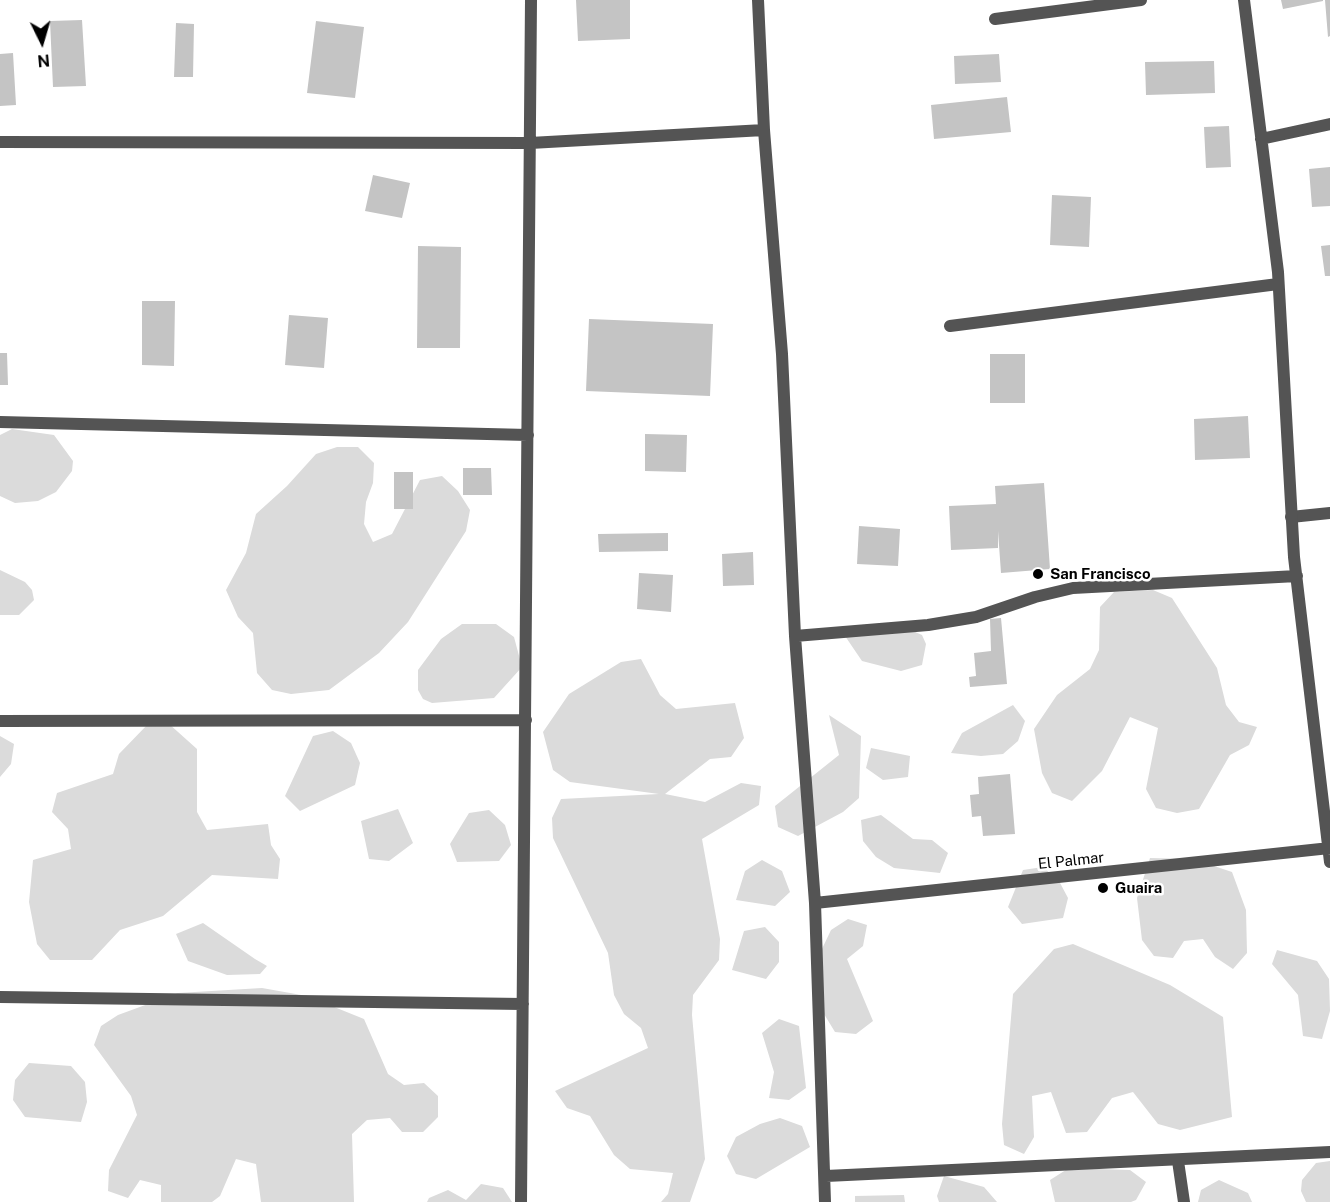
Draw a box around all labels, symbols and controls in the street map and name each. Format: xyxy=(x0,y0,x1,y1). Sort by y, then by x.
north arrow xyxy=(12,12,72,72)
text: N xyxy=(37,50,51,70)
place label: San Francisco xyxy=(1050,565,1151,583)
marker: San Francisco xyxy=(1031,567,1045,581)
street label: El Palmar xyxy=(1037,849,1105,873)
place label: Guaira xyxy=(1115,879,1162,897)
marker: Guaira xyxy=(1096,881,1110,895)

